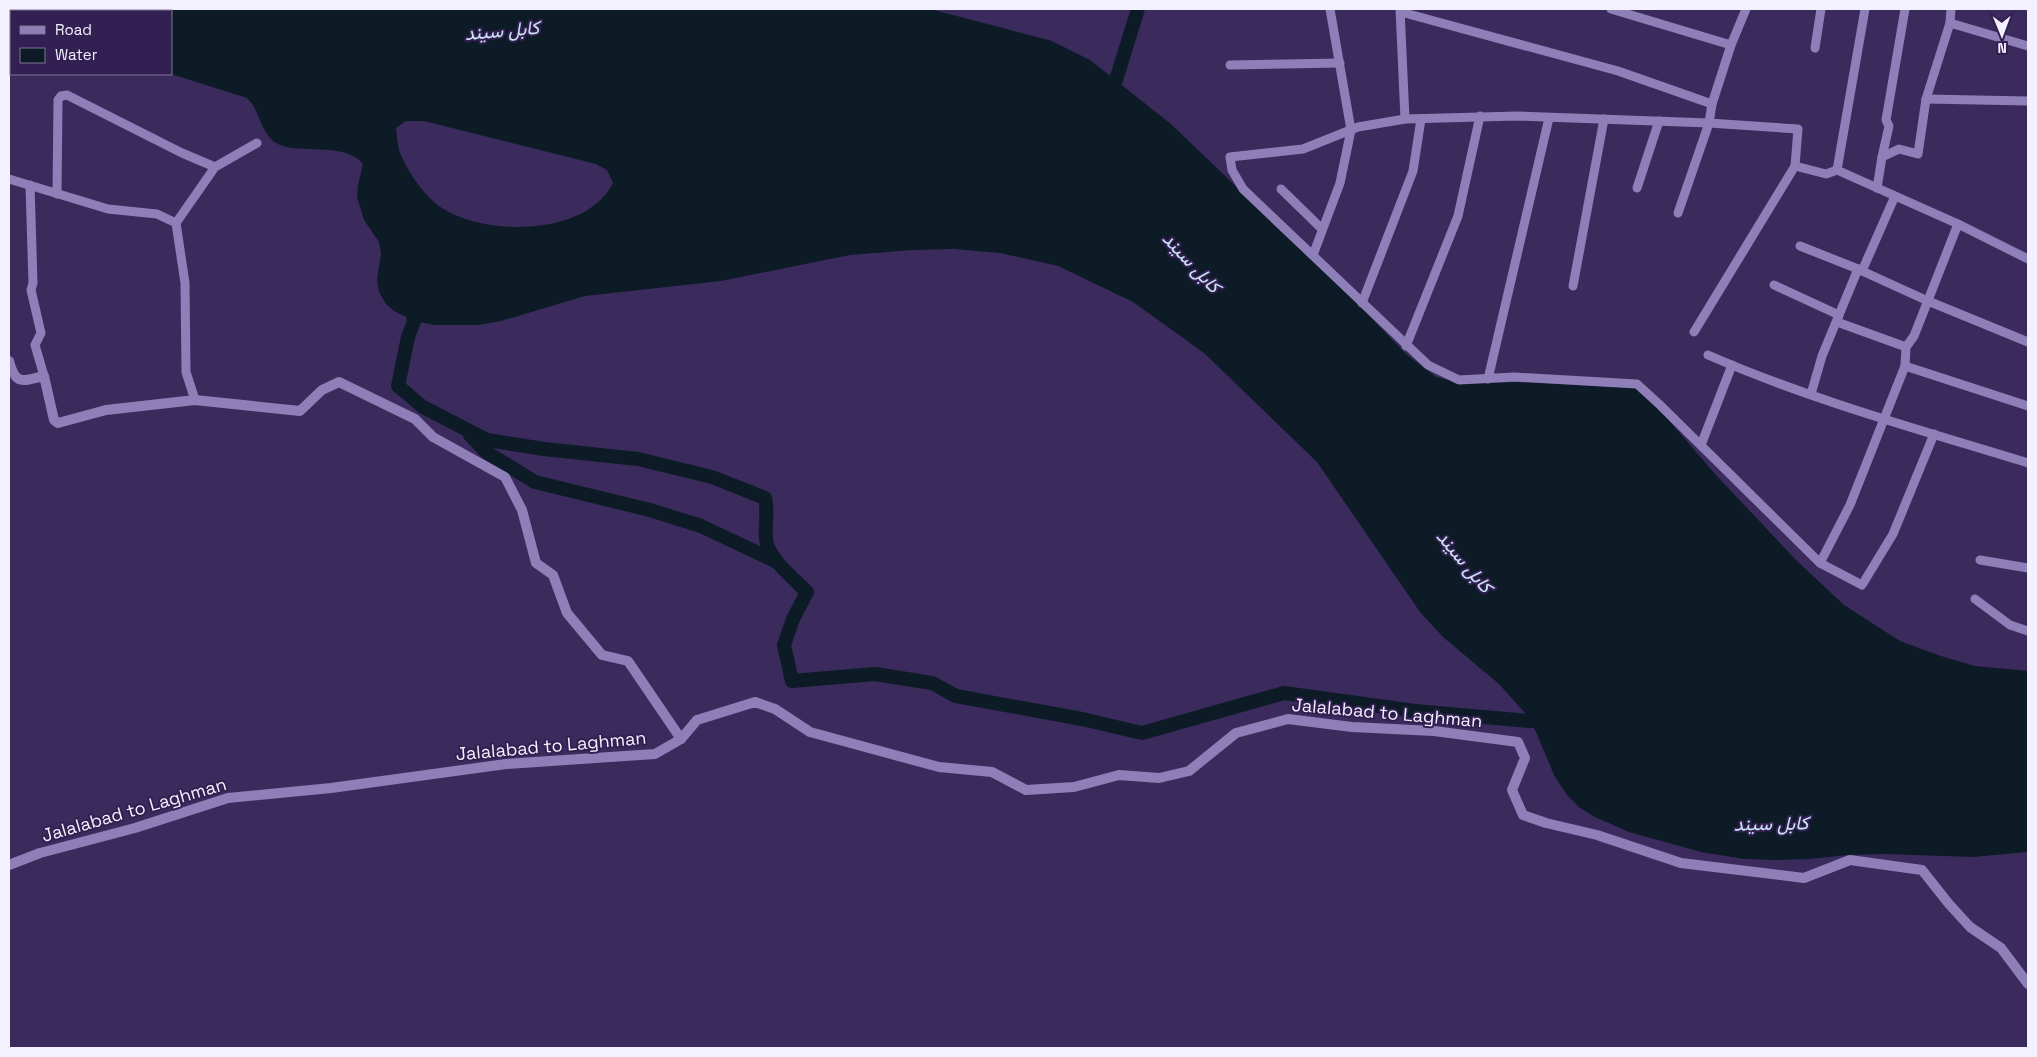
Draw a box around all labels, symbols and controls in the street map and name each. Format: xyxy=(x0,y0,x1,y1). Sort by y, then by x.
legend xyxy=(10,10,172,75)
north arrow xyxy=(1977,10,2027,60)
water label: کابل سيند xyxy=(464,14,544,46)
text: Road xyxy=(55,20,92,39)
text: N xyxy=(1997,39,2007,57)
text: Water xyxy=(55,45,98,64)
water label: کابل سيند xyxy=(1157,226,1229,301)
water label: کابل سيند xyxy=(1431,525,1501,601)
street label: Jalalabad to Laghman xyxy=(1291,693,1483,732)
street label: Jalalabad to Laghman xyxy=(455,726,647,765)
street label: Jalalabad to Laghman xyxy=(39,772,229,847)
water label: کابل سيند xyxy=(1733,810,1812,837)

